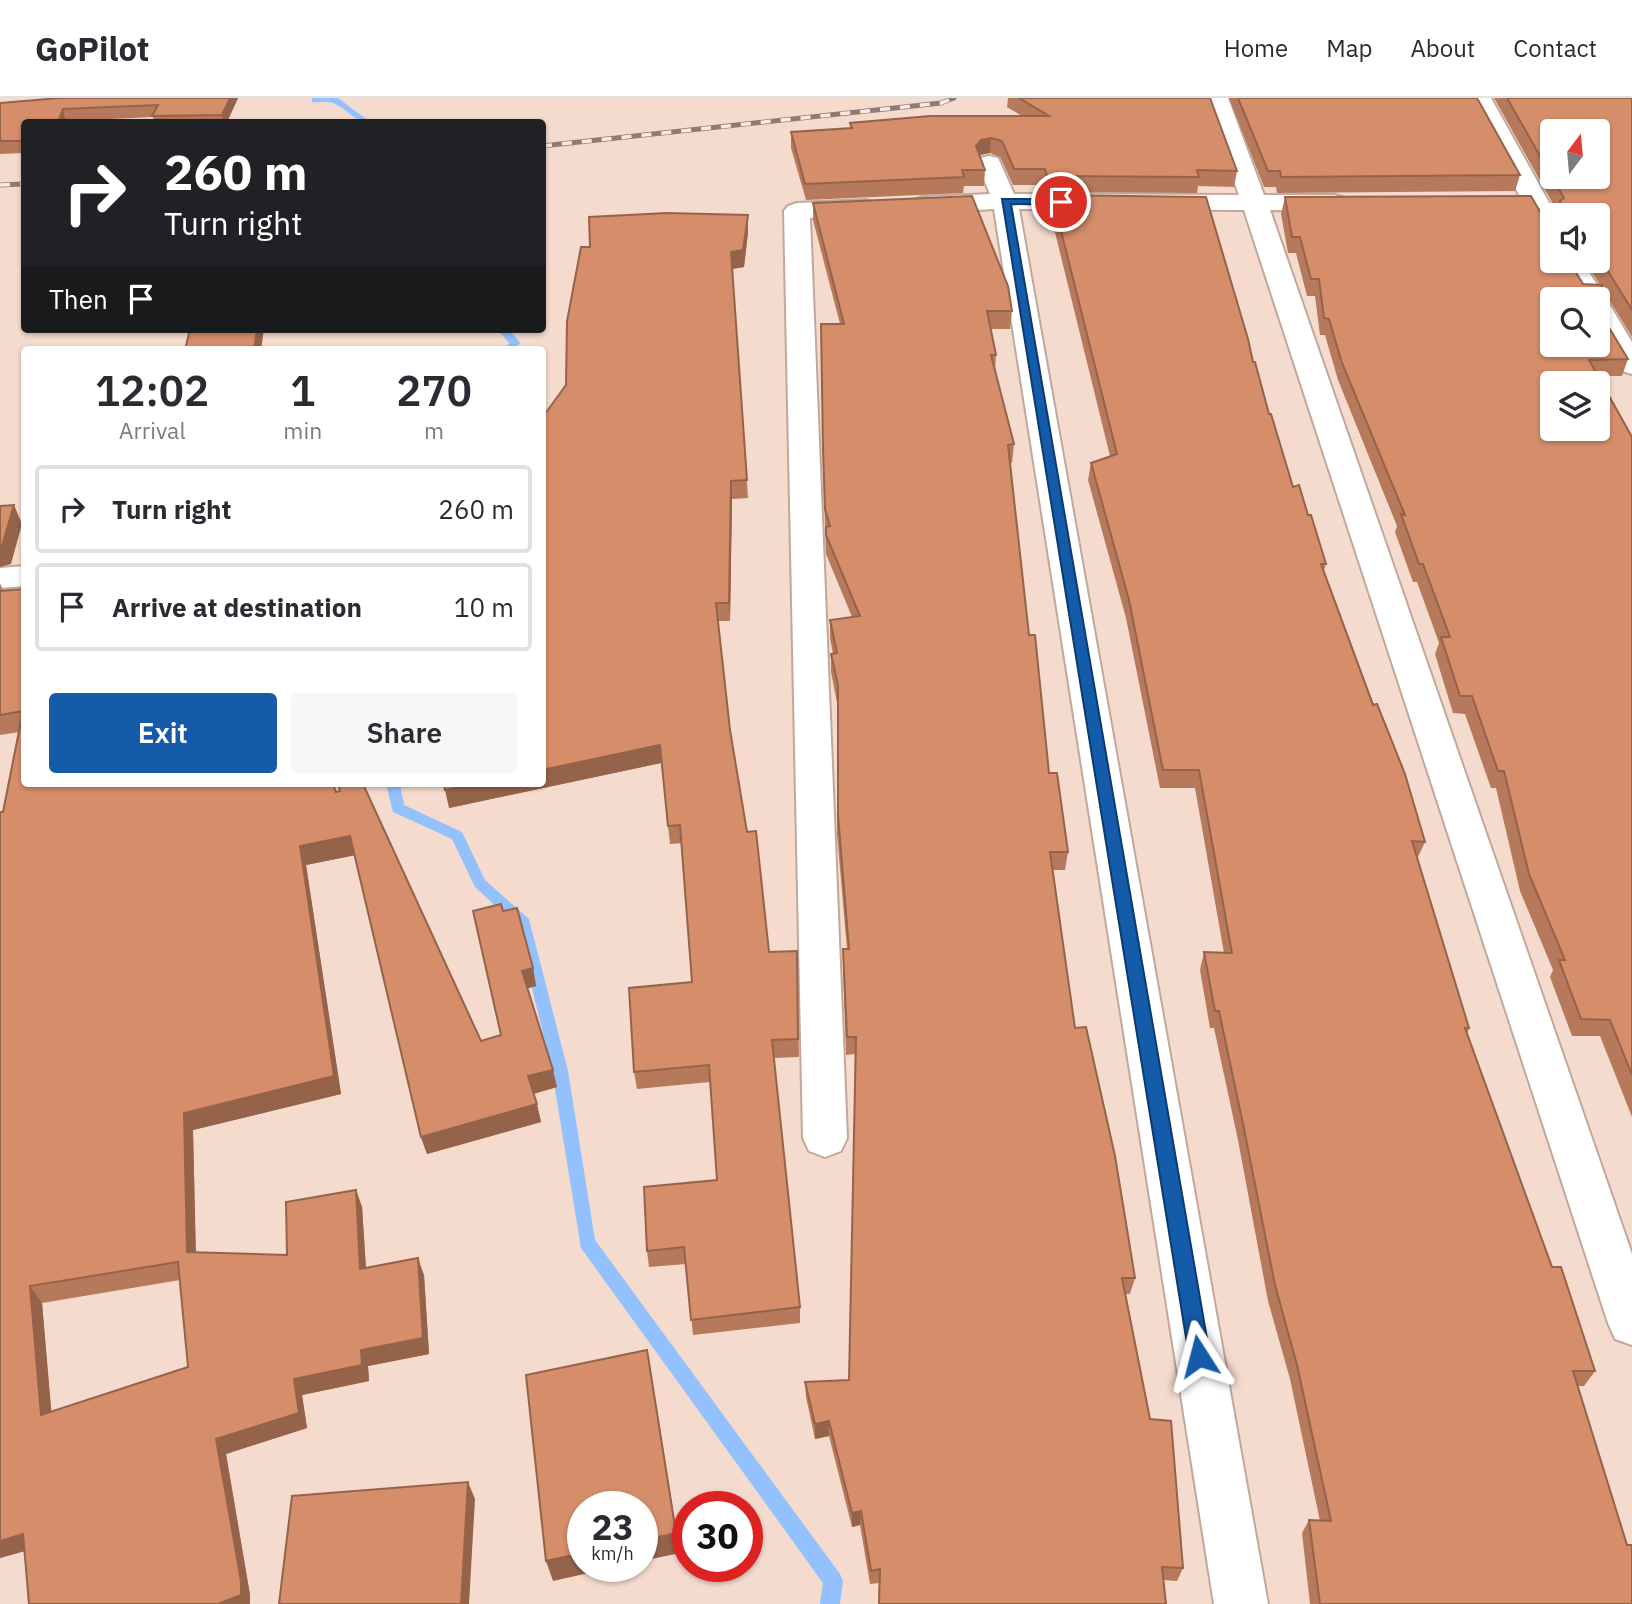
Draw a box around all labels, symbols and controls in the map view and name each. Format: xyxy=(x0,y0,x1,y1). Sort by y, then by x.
text: GoPilot xyxy=(35,27,149,70)
text: Home xyxy=(1224,32,1288,64)
text: Map xyxy=(1326,32,1372,64)
text: About xyxy=(1410,32,1475,64)
text: Contact xyxy=(1513,32,1597,64)
north arrow xyxy=(1540,119,1610,189)
map controls xyxy=(1540,119,1610,441)
text: 260 m xyxy=(164,140,308,203)
icon: right xyxy=(49,147,140,238)
pin xyxy=(1031,172,1091,232)
icon: arrive xyxy=(1042,183,1080,221)
text: Turn right xyxy=(164,202,302,244)
button: sound xyxy=(1540,203,1610,273)
icon: arrive xyxy=(122,280,160,318)
text: Then xyxy=(49,282,108,316)
button: search xyxy=(1540,287,1610,357)
text: 12:02 xyxy=(95,363,209,418)
text: 1 xyxy=(290,363,315,418)
text: 270 xyxy=(396,363,472,418)
button: layers xyxy=(1540,371,1610,441)
text: Arrival xyxy=(119,415,186,445)
text: min xyxy=(283,415,322,445)
text: m xyxy=(424,415,444,445)
icon: right xyxy=(53,490,91,528)
text: Turn right xyxy=(112,492,231,526)
text: 260 m xyxy=(438,492,514,526)
icon: arrive xyxy=(53,588,91,626)
text: Arrive at destination xyxy=(112,590,362,624)
text: 10 m xyxy=(454,590,514,624)
button: Exit xyxy=(49,693,277,773)
button: Share xyxy=(291,693,518,773)
position arrow xyxy=(1162,1319,1236,1393)
speed limit sign: 30 xyxy=(672,1491,763,1582)
text: 23 xyxy=(591,1504,634,1550)
text: km/h xyxy=(591,1542,634,1565)

